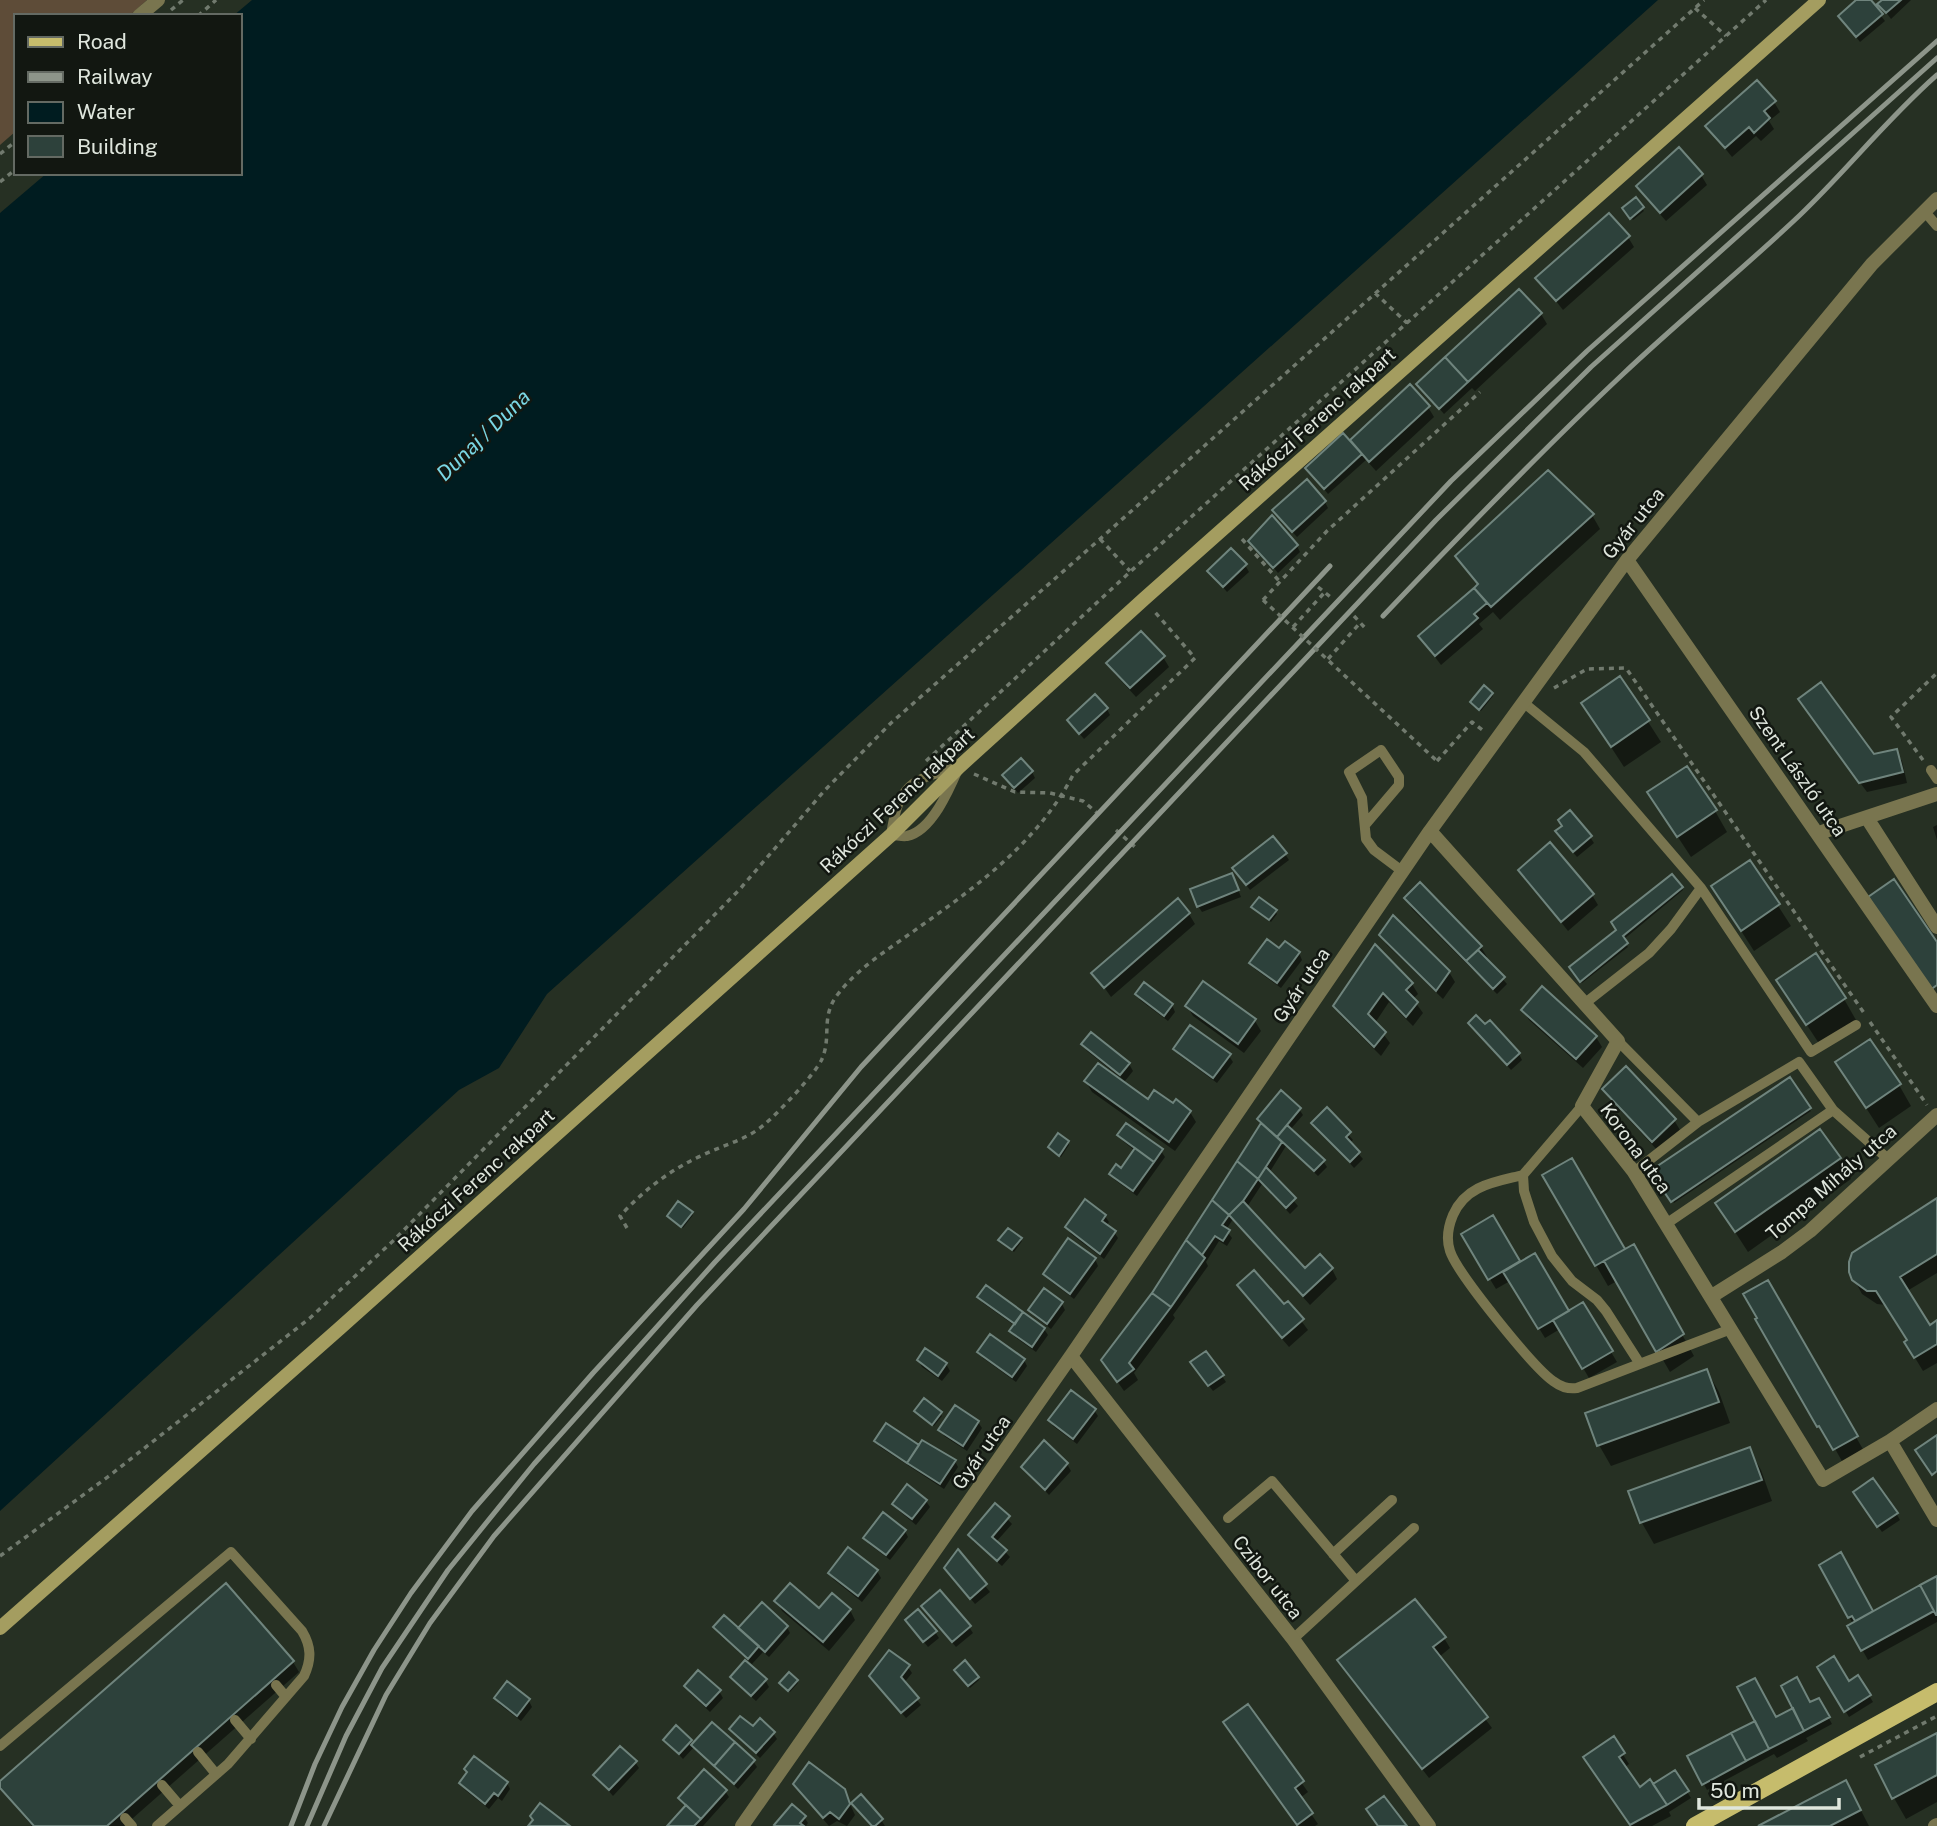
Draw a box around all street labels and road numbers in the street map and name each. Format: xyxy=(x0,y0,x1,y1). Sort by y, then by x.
street label: Rákóczi Ferenc rakpart xyxy=(1234,343,1400,495)
street label: Gyár utca xyxy=(1598,483,1668,563)
street label: Szent László utca xyxy=(1745,702,1851,840)
street label: Rákóczi Ferenc rakpart xyxy=(815,723,979,877)
street label: Gyár utca xyxy=(1268,943,1334,1027)
street label: Korona utca xyxy=(1596,1099,1676,1197)
street label: Rákóczi Ferenc rakpart xyxy=(393,1104,559,1256)
street label: Tompa Mihály utca xyxy=(1761,1119,1901,1245)
street label: Gyár utca xyxy=(948,1411,1014,1493)
street label: Czibor utca xyxy=(1229,1531,1307,1623)

